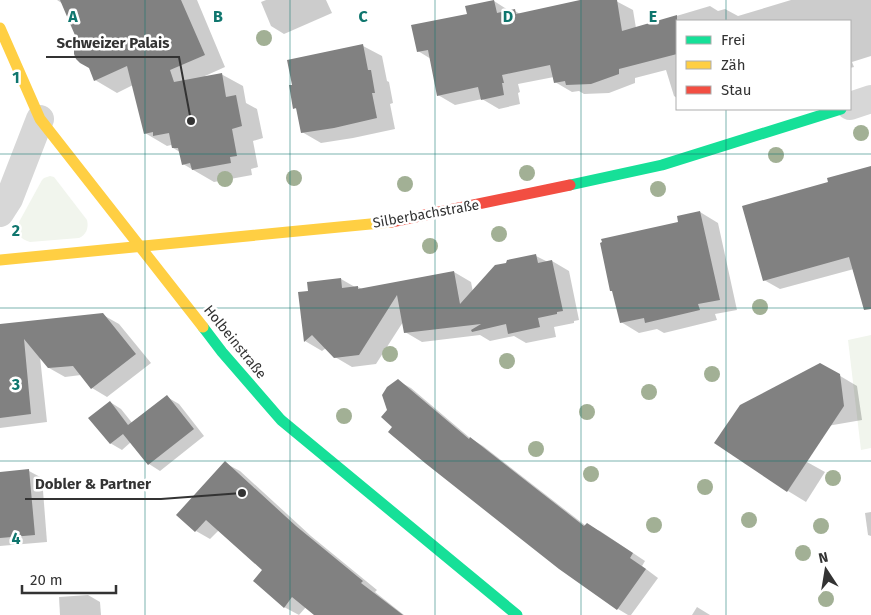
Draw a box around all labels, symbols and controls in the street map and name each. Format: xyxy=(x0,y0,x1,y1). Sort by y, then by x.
text: A xyxy=(67,7,78,26)
text: B xyxy=(213,7,223,26)
text: C xyxy=(358,7,368,26)
text: D xyxy=(503,7,513,26)
text: E xyxy=(649,7,657,26)
legend xyxy=(676,20,851,110)
callout: Schweizer Palais xyxy=(46,27,179,57)
text: Frei xyxy=(721,31,746,49)
text: Schweizer Palais xyxy=(56,34,170,52)
text: Zäh xyxy=(721,56,746,74)
text: 1 xyxy=(12,68,20,87)
text: Stau xyxy=(721,81,751,99)
street label: Silberbachstraße xyxy=(371,196,481,232)
text: 2 xyxy=(12,221,20,240)
street label: Holbeinstraße xyxy=(200,302,270,382)
text: 3 xyxy=(11,375,20,394)
callout: Dobler & Partner xyxy=(25,469,161,499)
text: Dobler & Partner xyxy=(35,475,152,493)
text: 4 xyxy=(11,529,21,548)
north arrow xyxy=(801,545,851,595)
text: N xyxy=(817,548,830,567)
scale bar xyxy=(22,562,116,594)
text: 20 m xyxy=(30,571,63,589)

